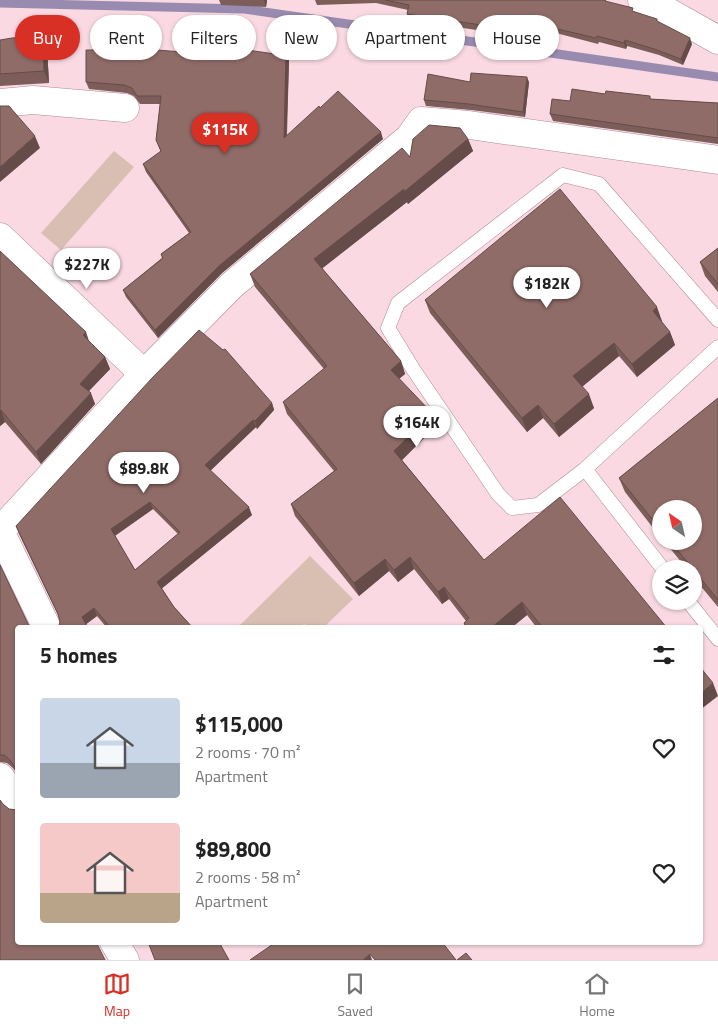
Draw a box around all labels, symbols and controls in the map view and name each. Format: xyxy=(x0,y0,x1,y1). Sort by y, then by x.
chip: Buy xyxy=(15,15,80,60)
chip: Rent xyxy=(90,15,162,60)
chip: Filters xyxy=(172,15,256,60)
chip: New xyxy=(266,15,337,60)
chip: Apartment xyxy=(347,15,465,60)
chip: House xyxy=(475,15,559,60)
pin: $115K xyxy=(190,112,260,155)
text: $115K xyxy=(202,117,248,141)
pin: $227K xyxy=(52,248,122,290)
text: $227K xyxy=(64,252,110,276)
pin: $182K xyxy=(512,266,582,309)
text: $182K xyxy=(524,271,570,295)
pin: $164K xyxy=(382,406,452,448)
text: $164K xyxy=(394,410,440,434)
pin: $89.8K xyxy=(103,452,185,494)
text: $89.8K xyxy=(119,456,169,480)
north arrow xyxy=(652,500,702,550)
map controls xyxy=(652,500,702,610)
button: layers xyxy=(652,560,702,610)
text: 5 homes xyxy=(40,639,117,671)
icon: filters xyxy=(650,641,678,669)
text: $115,000 xyxy=(195,708,283,740)
icon: home xyxy=(80,718,140,778)
icon: heart xyxy=(650,734,678,762)
text: 2 rooms · 70 m² xyxy=(195,740,300,764)
text: Apartment xyxy=(195,764,268,788)
text: $89,800 xyxy=(195,833,271,865)
icon: home xyxy=(80,843,140,903)
icon: heart xyxy=(650,859,678,887)
text: 2 rooms · 58 m² xyxy=(195,865,300,889)
text: Apartment xyxy=(195,889,268,913)
tab: Map xyxy=(103,970,131,1021)
tab: Saved xyxy=(337,970,373,1021)
tab: Home xyxy=(579,970,615,1021)

